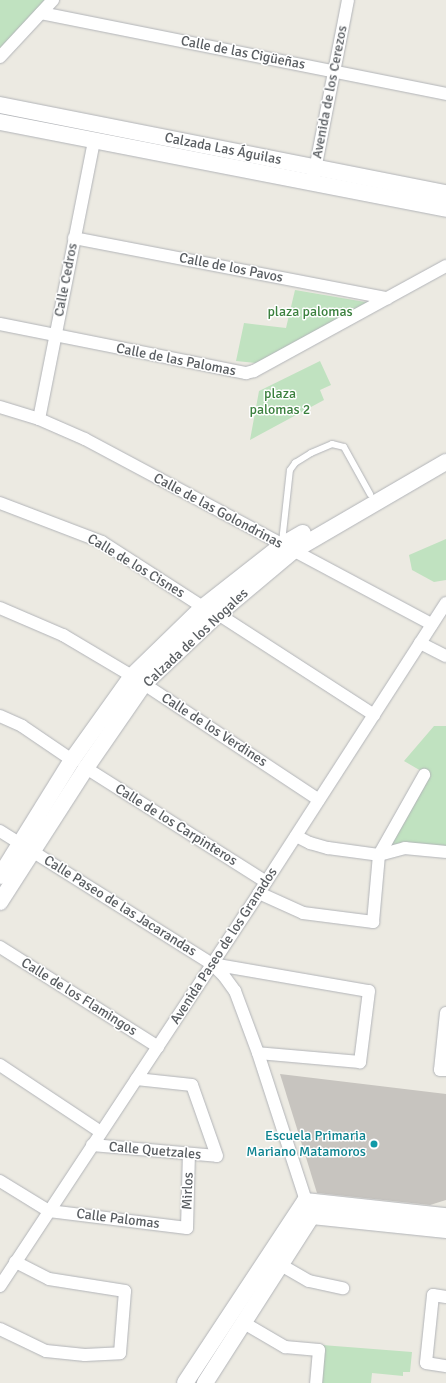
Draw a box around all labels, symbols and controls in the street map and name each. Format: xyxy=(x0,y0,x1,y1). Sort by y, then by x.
street label: Avenida de los Cerezos xyxy=(309,24,351,160)
street label: Calle de las Cigüeñas xyxy=(179,33,307,73)
street label: Calzada Las Águilas xyxy=(163,129,283,169)
street label: Calle Cedros xyxy=(51,242,81,318)
street label: Calle de los Pavos xyxy=(178,250,284,286)
park label: plaza palomas xyxy=(267,304,353,320)
street label: Calle de las Palomas xyxy=(115,340,237,380)
park label: plaza palomas 2 xyxy=(250,386,310,418)
street label: Calle de las Golondrinas xyxy=(150,470,286,552)
street label: Calle de los Cisnes xyxy=(84,530,188,602)
street label: Calzada de los Nogales xyxy=(140,585,252,691)
street label: Calle de los Verdines xyxy=(158,690,270,770)
street label: Calle de los Carpinteros xyxy=(112,781,240,869)
street label: Calle Paseo de las Jacarandas xyxy=(41,852,199,960)
street label: Avenida Paseo de los Granados xyxy=(167,865,281,1027)
street label: Calle de los Flamingos xyxy=(18,955,140,1039)
place label: Escuela Primaria Mariano Matamoros xyxy=(246,1128,366,1160)
street label: Calle Quetzales xyxy=(108,1139,202,1163)
marker: Escuela Primaria Mariano Matamoros xyxy=(369,1139,379,1149)
street label: Mirlos xyxy=(179,1172,197,1210)
street label: Calle Palomas xyxy=(75,1206,161,1232)

